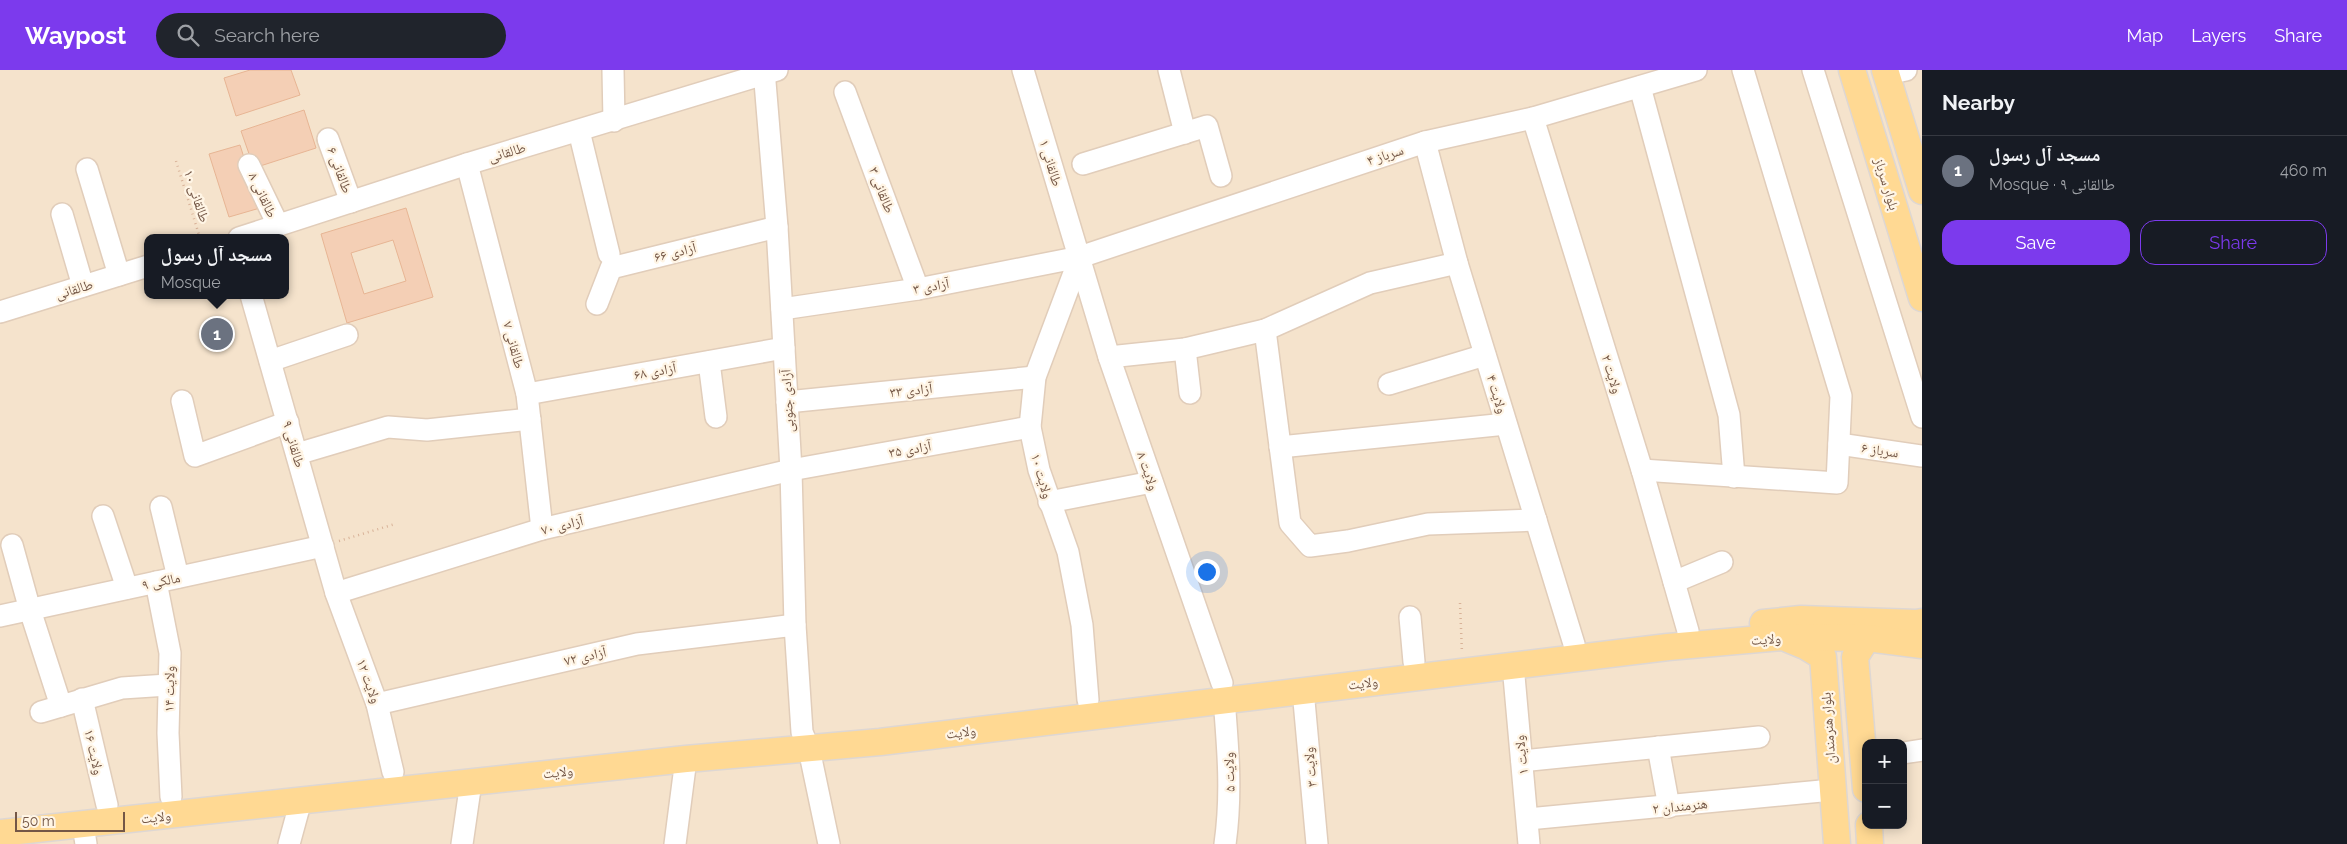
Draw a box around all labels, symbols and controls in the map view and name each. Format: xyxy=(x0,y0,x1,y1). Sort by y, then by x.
search box xyxy=(156,13,506,58)
text: Waypost xyxy=(25,21,126,50)
icon: search xyxy=(174,21,202,49)
text: Search here xyxy=(214,24,320,46)
text: Map xyxy=(2127,25,2163,46)
text: Layers xyxy=(2191,25,2246,46)
text: Share xyxy=(2274,25,2322,46)
text: Nearby xyxy=(1942,90,2015,115)
street label: طالقانی ۱ xyxy=(1035,138,1066,189)
street label: طالقانی xyxy=(486,139,528,166)
street label: سرباز ۴ xyxy=(1365,142,1406,169)
text: مسجد آل رسول xyxy=(1989,143,2100,165)
street label: طالقانی ۶ xyxy=(323,145,356,196)
street label: بلوار سرباز xyxy=(1870,155,1903,212)
text: 1 xyxy=(1954,161,1962,180)
text: 460 m xyxy=(2280,161,2327,180)
street label: طالقانی ۳ xyxy=(865,165,898,216)
street label: طالقانی ۱۰ xyxy=(180,168,213,225)
street label: طالقانی ۸ xyxy=(245,170,280,221)
text: Mosque · طالقانی ۹ xyxy=(1989,175,2115,194)
button: Save xyxy=(1942,220,2130,265)
button: Share xyxy=(2140,220,2327,265)
popup xyxy=(144,234,289,299)
street label: آزادی ۶۶ xyxy=(652,239,698,266)
text: مسجد آل رسول xyxy=(161,243,272,265)
text: Mosque xyxy=(161,273,221,292)
street label: آزادی ۳ xyxy=(912,275,951,298)
street label: طالقانی xyxy=(53,276,95,303)
pin: 1 xyxy=(201,315,233,353)
street label: طالقانی ۷ xyxy=(499,320,528,371)
street label: ولایت ۲ xyxy=(1598,353,1625,396)
street label: آزادی ۶۸ xyxy=(633,359,678,384)
street label: آزادی جنوبی xyxy=(777,369,798,433)
street label: ولایت ۴ xyxy=(1483,373,1510,416)
street label: آزادی ۳۳ xyxy=(889,380,934,401)
street label: طالقانی ۹ xyxy=(279,419,308,470)
street label: آزادی ۳۵ xyxy=(888,437,933,462)
street label: سرباز ۶ xyxy=(1860,439,1900,462)
street label: ولایت ۸ xyxy=(1133,450,1162,493)
street label: ولایت ۱۰ xyxy=(1027,452,1056,501)
street label: آزادی ۷۰ xyxy=(539,512,585,539)
your location xyxy=(1194,559,1220,585)
street label: مالکی ۹ xyxy=(140,569,182,594)
street label: ولایت xyxy=(1750,630,1782,649)
street label: آزادی ۷۲ xyxy=(562,643,608,670)
street label: ولایت ۱۲ xyxy=(353,657,384,706)
street label: ولایت ۱۴ xyxy=(161,666,178,712)
street label: ولایت xyxy=(1347,673,1379,694)
street label: بلوار هنرمندان xyxy=(1818,691,1839,764)
street label: ولایت xyxy=(945,722,977,743)
street label: ولایت ۱۶ xyxy=(80,728,107,777)
street label: ولایت ۱ xyxy=(1511,734,1532,776)
map controls xyxy=(1862,739,1907,829)
button: + xyxy=(1862,739,1907,784)
street label: ولایت ۳ xyxy=(1300,746,1321,788)
street label: ولایت ۵ xyxy=(1220,752,1239,792)
street label: ولایت xyxy=(542,762,574,783)
button: − xyxy=(1862,784,1907,829)
street label: هنرمندان ۲ xyxy=(1652,795,1708,818)
street label: ولایت xyxy=(140,807,172,828)
scale bar xyxy=(15,809,125,832)
text: 50 m xyxy=(22,813,55,829)

